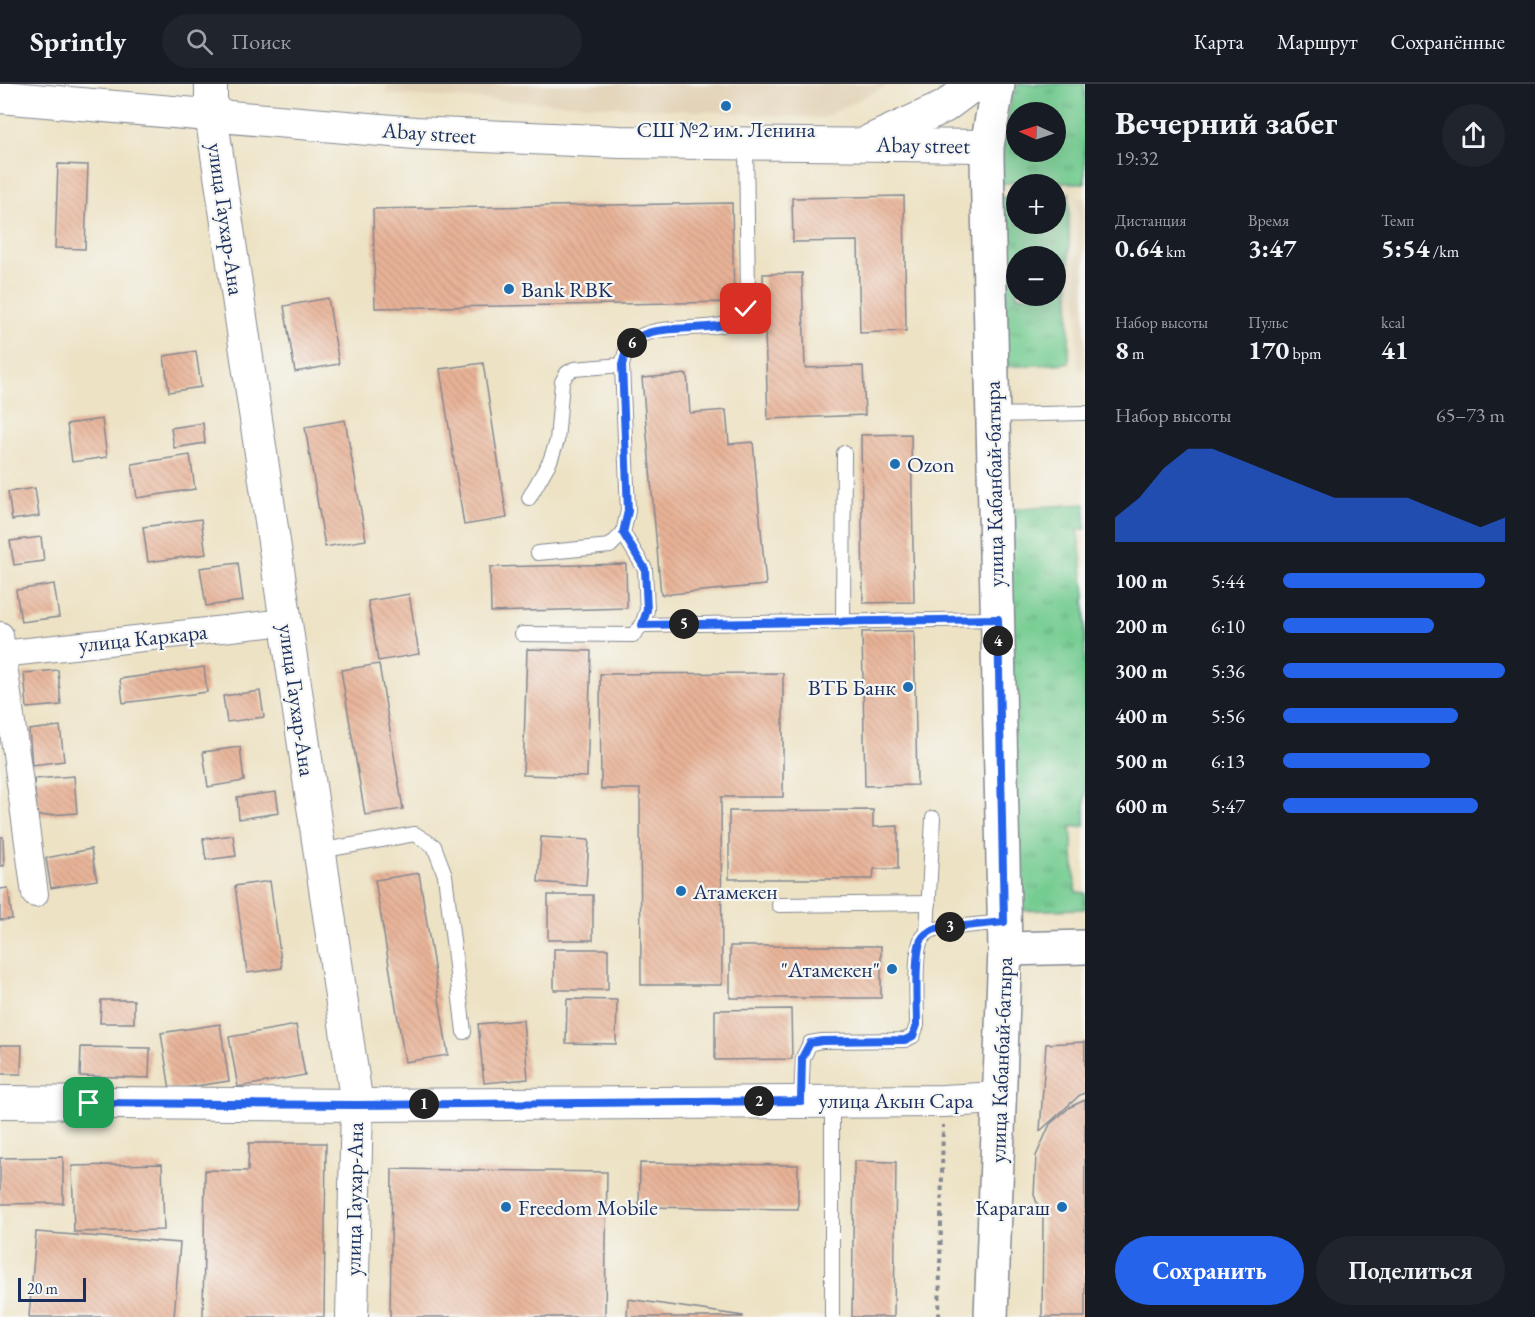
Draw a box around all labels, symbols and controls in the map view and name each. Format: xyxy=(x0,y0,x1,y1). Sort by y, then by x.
search box xyxy=(162,14,582,68)
text: Sprintly xyxy=(30,23,126,59)
icon: search xyxy=(183,25,216,58)
text: Поиск xyxy=(231,27,291,56)
text: Карта xyxy=(1194,28,1244,55)
text: Маршрут xyxy=(1277,28,1358,55)
text: Сохранённые xyxy=(1391,28,1505,55)
marker: СШ №2 им. Ленина xyxy=(719,99,733,113)
text: Вечерний забег xyxy=(1115,101,1337,144)
north arrow xyxy=(1006,102,1066,162)
map controls xyxy=(1006,102,1066,306)
button: share xyxy=(1442,104,1505,167)
street label: Abay street xyxy=(380,115,477,151)
place label: СШ №2 им. Ленина xyxy=(636,115,816,144)
street label: Abay street xyxy=(875,130,970,160)
street label: улица Гаухар-Ана xyxy=(201,141,251,297)
text: 19:32 xyxy=(1115,145,1158,171)
button: + xyxy=(1006,174,1066,234)
text: Дистанция xyxy=(1115,210,1186,231)
text: Время xyxy=(1248,210,1289,231)
text: Темп xyxy=(1381,210,1414,231)
text: 0.64 xyxy=(1115,231,1163,265)
text: 3:47 xyxy=(1248,231,1297,265)
text: 5:54 xyxy=(1381,231,1430,265)
text: km xyxy=(1163,241,1186,262)
text: /km xyxy=(1430,241,1459,262)
button: − xyxy=(1006,246,1066,306)
place label: Bank RBK xyxy=(521,275,614,304)
marker: Bank RBK xyxy=(502,282,516,296)
pin xyxy=(720,283,771,334)
icon: check xyxy=(729,292,762,325)
text: Набор высоты xyxy=(1115,312,1208,333)
text: Пульс xyxy=(1248,312,1289,333)
text: kcal xyxy=(1381,312,1405,333)
pin: 6 xyxy=(617,328,647,358)
text: 6 xyxy=(628,332,636,353)
text: 8 xyxy=(1115,333,1129,367)
text: 170 xyxy=(1248,333,1289,367)
text: 41 xyxy=(1381,333,1409,367)
text: m xyxy=(1129,343,1144,364)
text: bpm xyxy=(1289,343,1321,364)
street label: улица Кабанбай-батыра xyxy=(978,380,1010,587)
text: Набор высоты xyxy=(1115,402,1231,428)
text: 65–73 m xyxy=(1436,402,1505,428)
place label: Ozon xyxy=(907,450,955,479)
marker: Ozon xyxy=(888,457,902,471)
text: 100 m xyxy=(1115,568,1168,594)
text: 5:44 xyxy=(1211,568,1245,594)
pin: 5 xyxy=(669,609,699,639)
text: 5 xyxy=(680,613,688,634)
text: 200 m xyxy=(1115,613,1168,639)
text: 6:10 xyxy=(1211,613,1245,639)
street label: улица Каркара xyxy=(77,617,209,659)
street label: улица Гаухар-Ана xyxy=(272,622,322,778)
pin: 4 xyxy=(983,626,1013,656)
text: 4 xyxy=(994,630,1002,651)
text: 300 m xyxy=(1115,658,1168,684)
text: 5:36 xyxy=(1211,658,1245,684)
place label: ВТБ Банк xyxy=(808,673,896,702)
marker: ВТБ Банк xyxy=(901,680,915,694)
text: 400 m xyxy=(1115,703,1168,729)
text: 5:56 xyxy=(1211,703,1245,729)
text: 500 m xyxy=(1115,748,1168,774)
text: 6:13 xyxy=(1211,748,1245,774)
text: 600 m xyxy=(1115,793,1168,819)
text: 5:47 xyxy=(1211,793,1245,819)
place label: Атамекен xyxy=(692,877,778,906)
marker: Атамекен xyxy=(674,884,688,898)
pin: 3 xyxy=(935,912,965,942)
text: 3 xyxy=(946,916,954,937)
place label: "Атамекен" xyxy=(781,955,880,984)
street label: улица Кабанбай-батыра xyxy=(983,956,1019,1164)
marker: "Атамекен" xyxy=(885,962,899,976)
pin xyxy=(63,1077,114,1128)
icon: arrive xyxy=(72,1086,105,1119)
pin: 2 xyxy=(744,1086,774,1116)
street label: улица Акын Сара xyxy=(819,1086,974,1115)
pin: 1 xyxy=(409,1089,439,1119)
text: 2 xyxy=(755,1090,763,1111)
text: 1 xyxy=(420,1093,428,1114)
street label: улица Гаухар-Ана xyxy=(338,1122,370,1276)
place label: Freedom Mobile xyxy=(518,1193,658,1222)
place label: Карагаш xyxy=(975,1193,1050,1222)
marker: Freedom Mobile xyxy=(499,1200,513,1214)
marker: Карагаш xyxy=(1055,1200,1069,1214)
button: Сохранить xyxy=(1115,1236,1304,1305)
button: Поделиться xyxy=(1316,1236,1505,1305)
scale bar xyxy=(18,1275,86,1302)
text: 20 m xyxy=(27,1278,58,1299)

